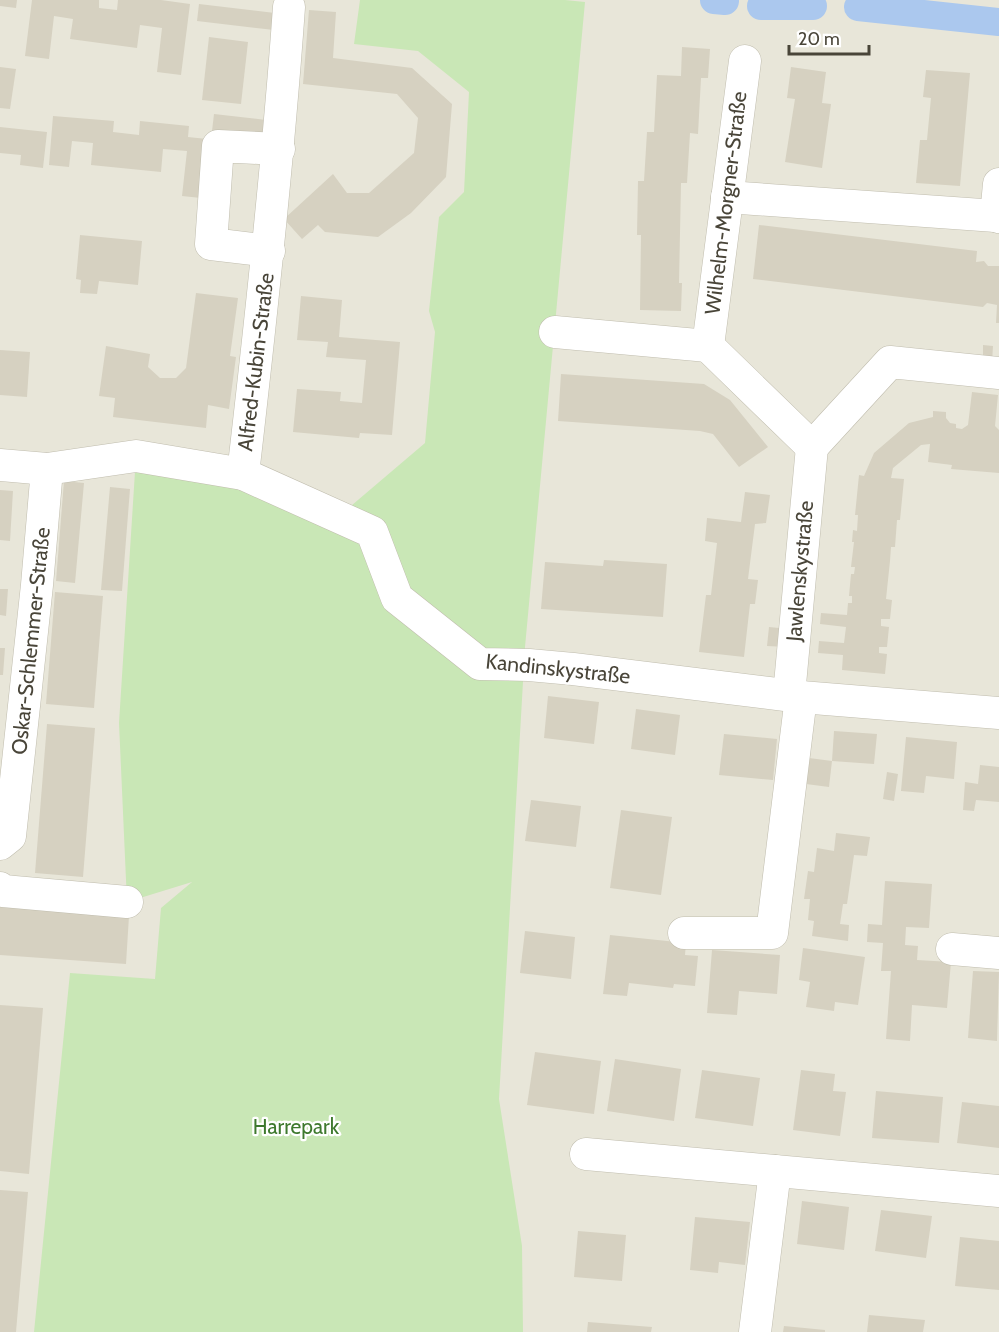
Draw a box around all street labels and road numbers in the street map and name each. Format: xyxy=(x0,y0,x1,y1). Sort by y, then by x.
street label: Wilhelm-Morgner-Straße xyxy=(699,90,752,316)
street label: Alfred-Kubin-Straße xyxy=(232,271,279,453)
street label: Jawlenskystraße xyxy=(781,499,818,643)
street label: Oskar-Schlemmer-Straße xyxy=(6,526,55,756)
street label: Kandinskystraße xyxy=(485,648,632,689)

